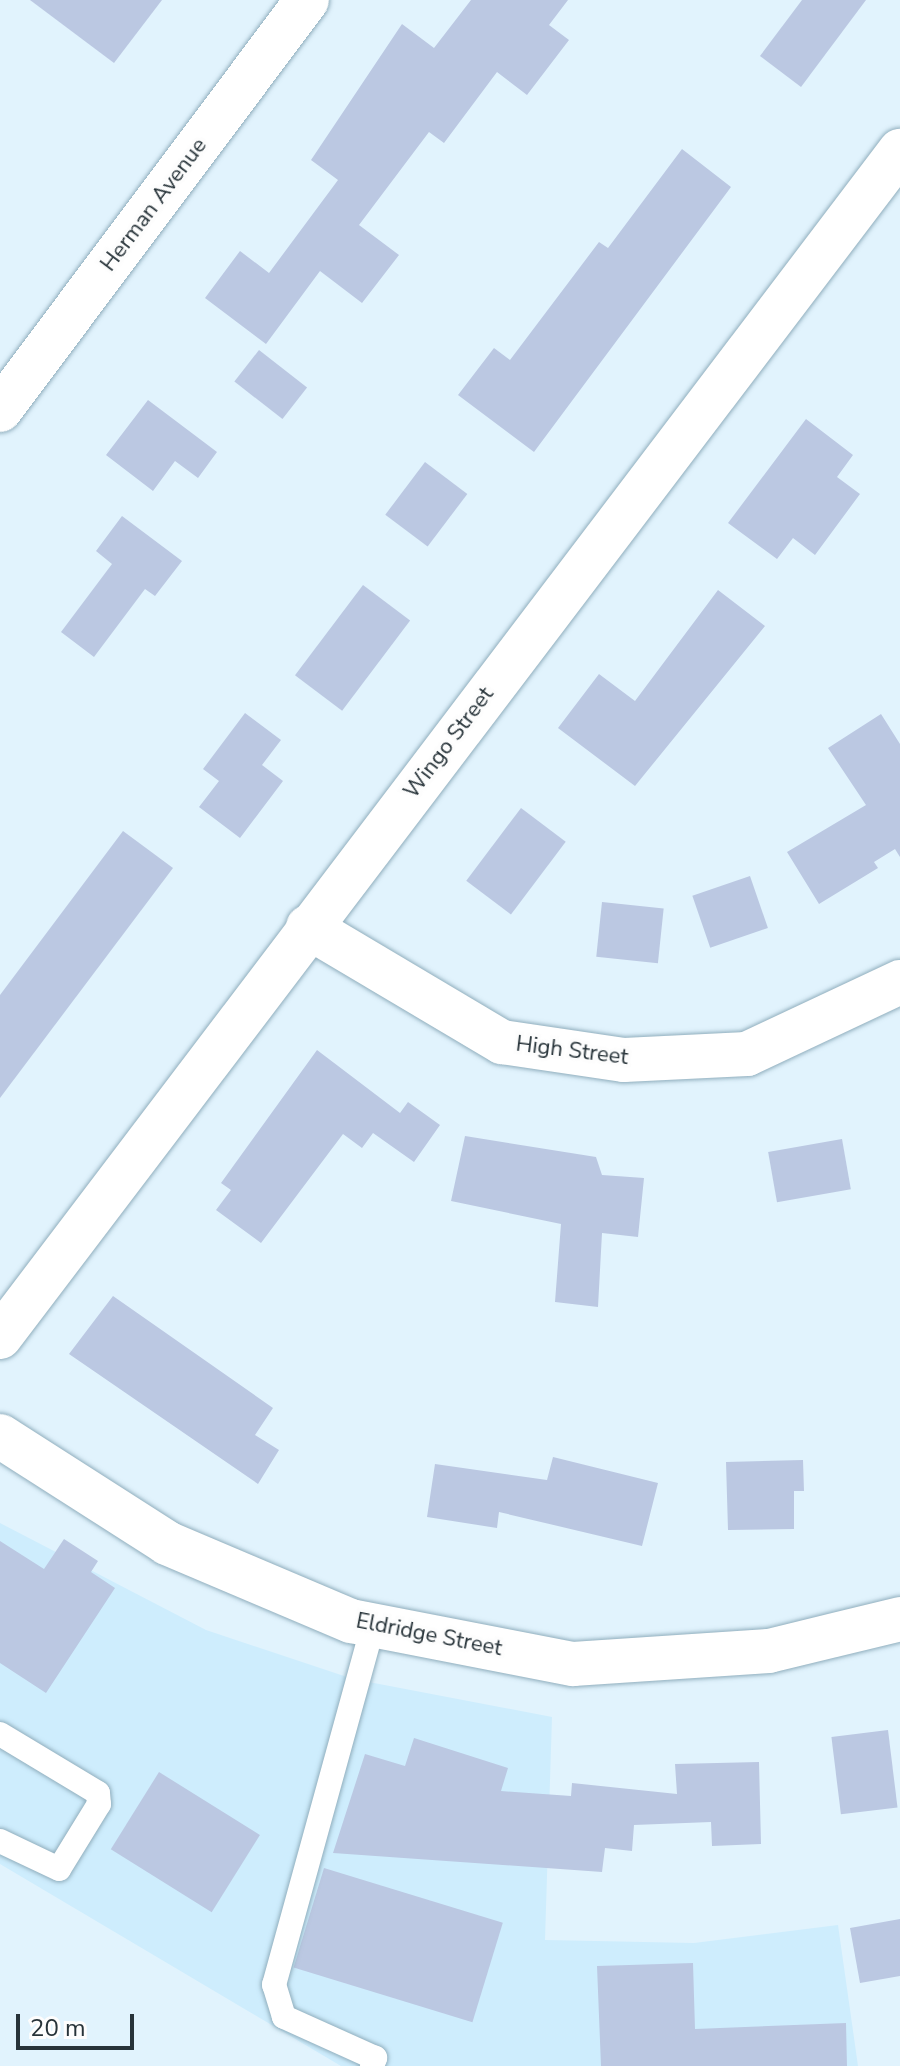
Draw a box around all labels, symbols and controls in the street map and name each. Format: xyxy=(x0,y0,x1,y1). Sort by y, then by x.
street label: Herman Avenue xyxy=(95,133,213,277)
street label: Wingo Street xyxy=(399,682,499,804)
street label: High Street xyxy=(514,1031,630,1071)
street label: Eldridge Street xyxy=(354,1608,504,1662)
scale bar xyxy=(20,1998,138,2048)
text: 20 m xyxy=(30,2012,86,2044)

